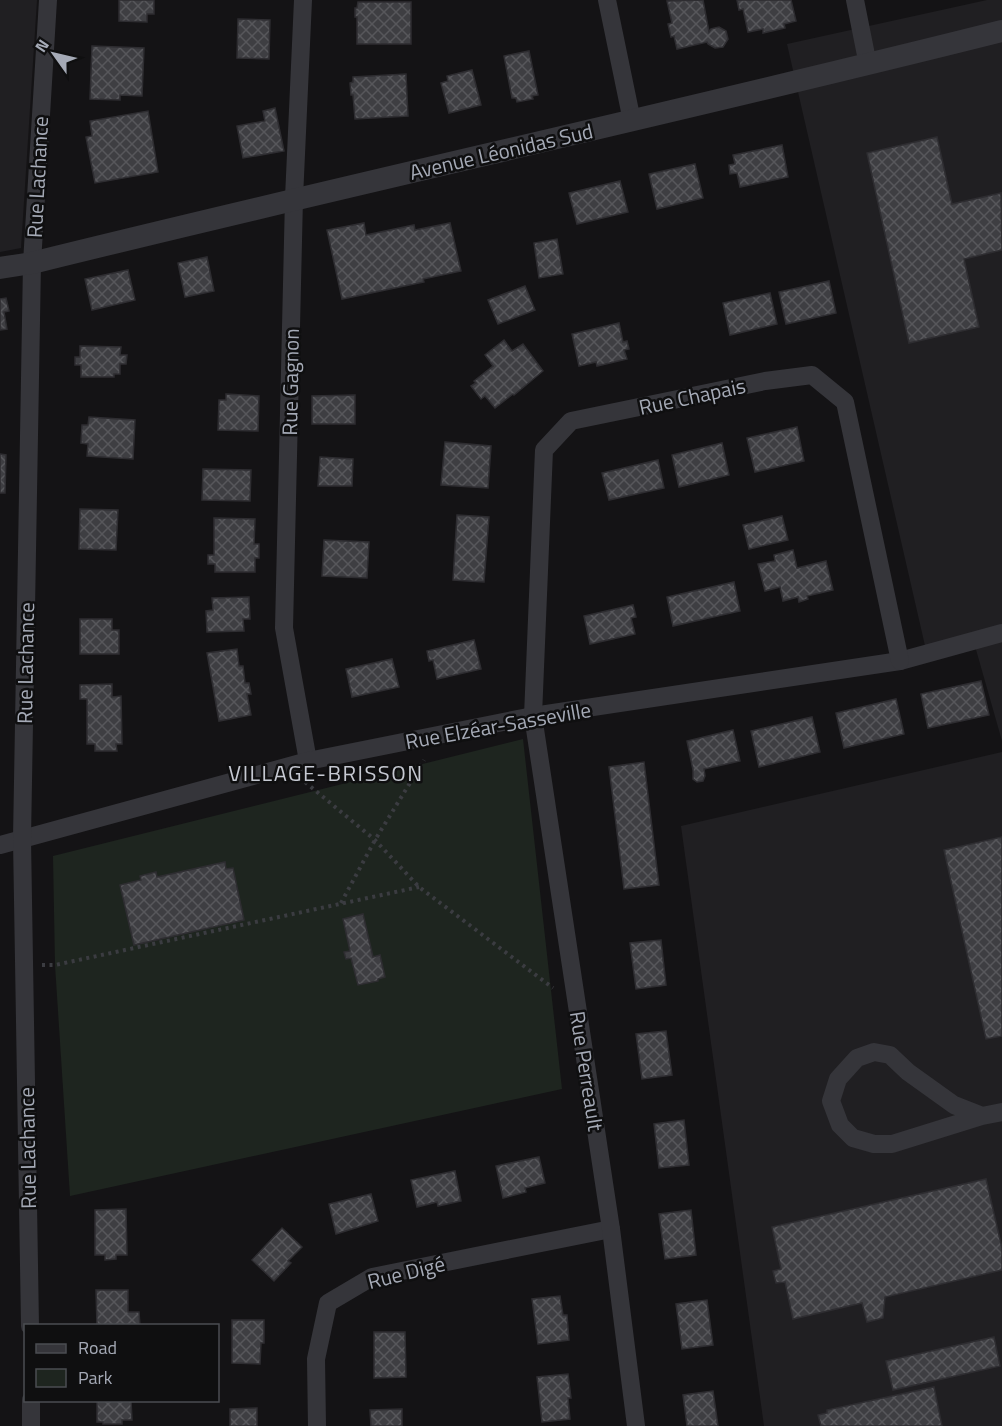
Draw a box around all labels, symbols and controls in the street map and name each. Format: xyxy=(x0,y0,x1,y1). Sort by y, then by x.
north arrow xyxy=(24,24,84,84)
text: N xyxy=(29,34,55,57)
street label: Avenue Léonidas Sud xyxy=(406,114,596,188)
street label: Rue Lachance xyxy=(18,115,56,239)
street label: Rue Gagnon xyxy=(273,328,307,436)
street label: Rue Chapais xyxy=(636,369,748,423)
street label: Rue Lachance xyxy=(8,602,42,724)
street label: Rue Elzéar-Sasseville xyxy=(403,693,593,757)
district label: VILLAGE-BRISSON xyxy=(228,756,424,790)
street label: Rue Perreault xyxy=(562,1009,612,1134)
street label: Rue Lachance xyxy=(10,1087,44,1209)
street label: Rue Digé xyxy=(364,1247,448,1297)
legend xyxy=(24,1324,219,1402)
text: Road xyxy=(78,1334,117,1361)
text: Park xyxy=(78,1364,113,1391)

